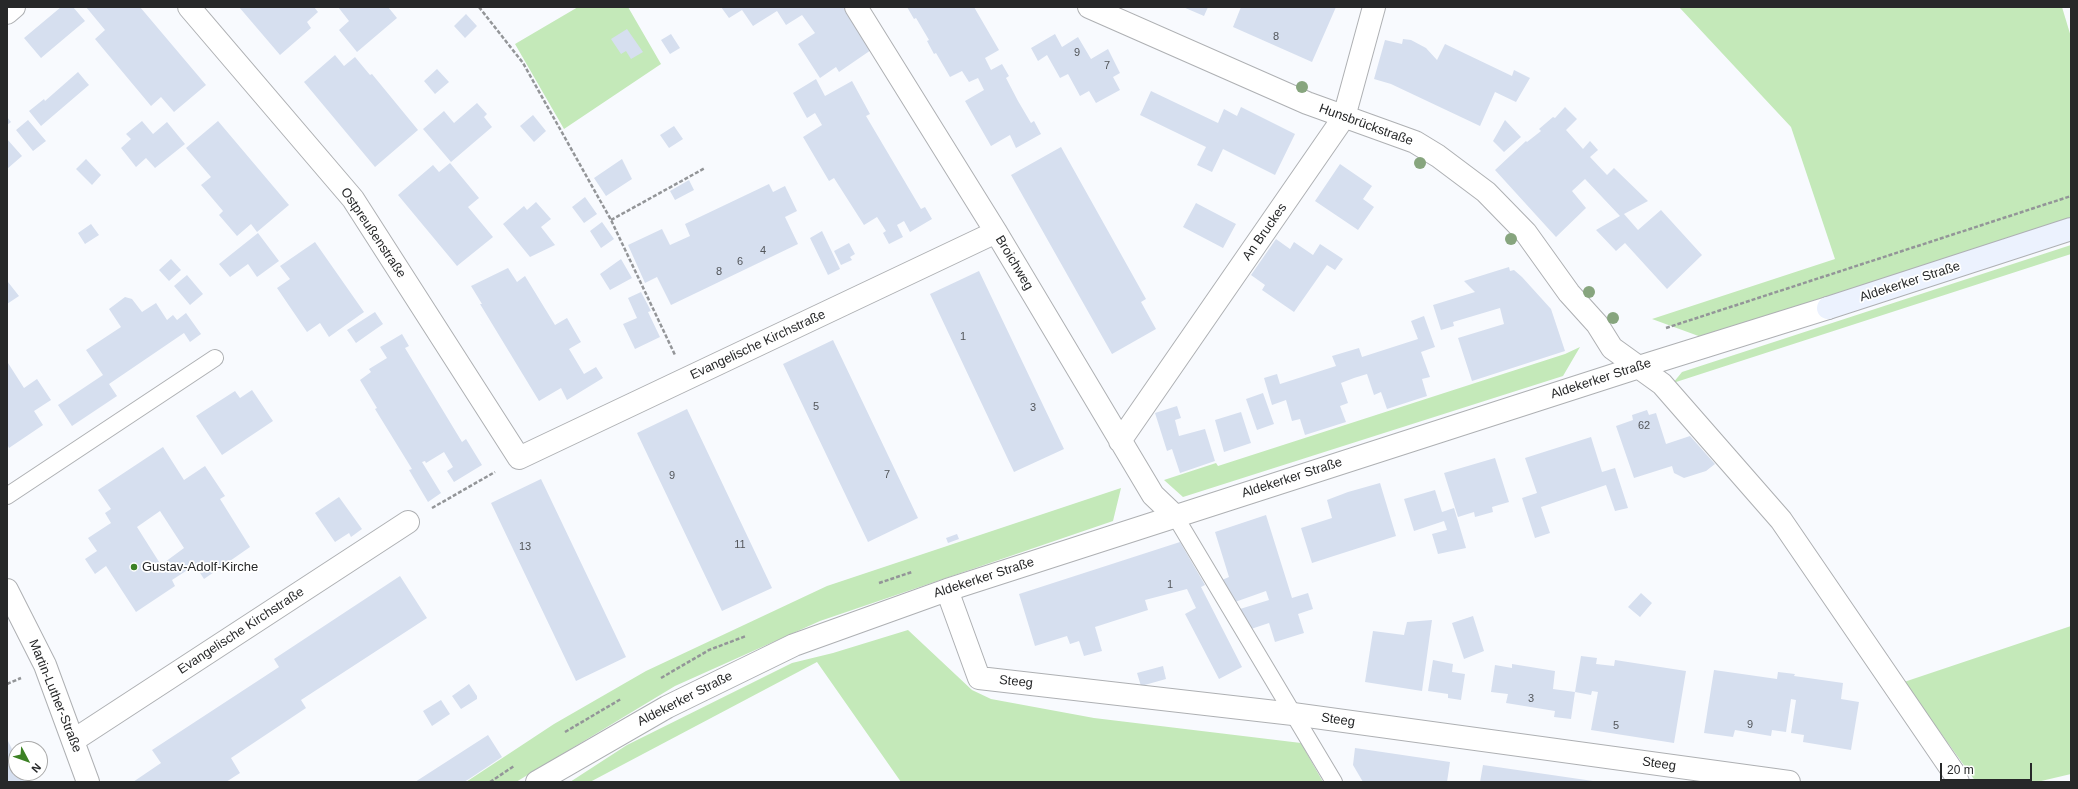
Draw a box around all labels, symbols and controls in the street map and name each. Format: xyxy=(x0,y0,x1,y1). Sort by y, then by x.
house number: 8 xyxy=(1273,30,1279,44)
house number: 9 xyxy=(1074,46,1080,60)
house number: 7 xyxy=(1104,59,1110,73)
street label: Hunsbrückstraße xyxy=(1317,101,1415,149)
street label: Ostpreußenstraße xyxy=(337,185,409,281)
street label: An Bruckes xyxy=(1240,200,1290,264)
street label: Broichweg xyxy=(992,233,1036,293)
house number: 4 xyxy=(760,244,766,258)
house number: 6 xyxy=(737,255,743,269)
street label: Aldekerker Straße xyxy=(1858,258,1962,306)
house number: 8 xyxy=(716,265,722,279)
street label: Evangelische Kirchstraße xyxy=(688,307,828,383)
house number: 1 xyxy=(960,330,966,344)
street label: Aldekerker Straße xyxy=(1549,355,1653,403)
house number: 5 xyxy=(813,400,819,414)
house number: 3 xyxy=(1030,401,1036,415)
house number: 62 xyxy=(1638,419,1650,433)
street label: Aldekerker Straße xyxy=(1240,454,1344,502)
house number: 7 xyxy=(884,468,890,482)
house number: 9 xyxy=(669,469,675,483)
house number: 11 xyxy=(734,538,746,552)
house number: 13 xyxy=(519,540,531,554)
street label: Aldekerker Straße xyxy=(932,554,1036,602)
place label: Gustav-Adolf-Kirche xyxy=(142,559,258,575)
marker: Gustav-Adolf-Kirche xyxy=(129,562,139,572)
house number: 1 xyxy=(1167,578,1173,592)
street label: Evangelische Kirchstraße xyxy=(175,584,307,678)
street label: Martin-Luther-Straße xyxy=(25,637,85,755)
street label: Aldekerker Straße xyxy=(635,668,735,730)
street label: Steeg xyxy=(998,672,1034,692)
house number: 3 xyxy=(1528,692,1534,706)
street label: Steeg xyxy=(1320,710,1356,730)
house number: 9 xyxy=(1747,718,1753,732)
house number: 5 xyxy=(1613,719,1619,733)
north arrow xyxy=(8,741,48,781)
street label: Steeg xyxy=(1641,754,1677,774)
scale bar xyxy=(1942,755,2034,781)
text: N xyxy=(29,761,43,775)
text: 20 m xyxy=(1947,763,1974,777)

